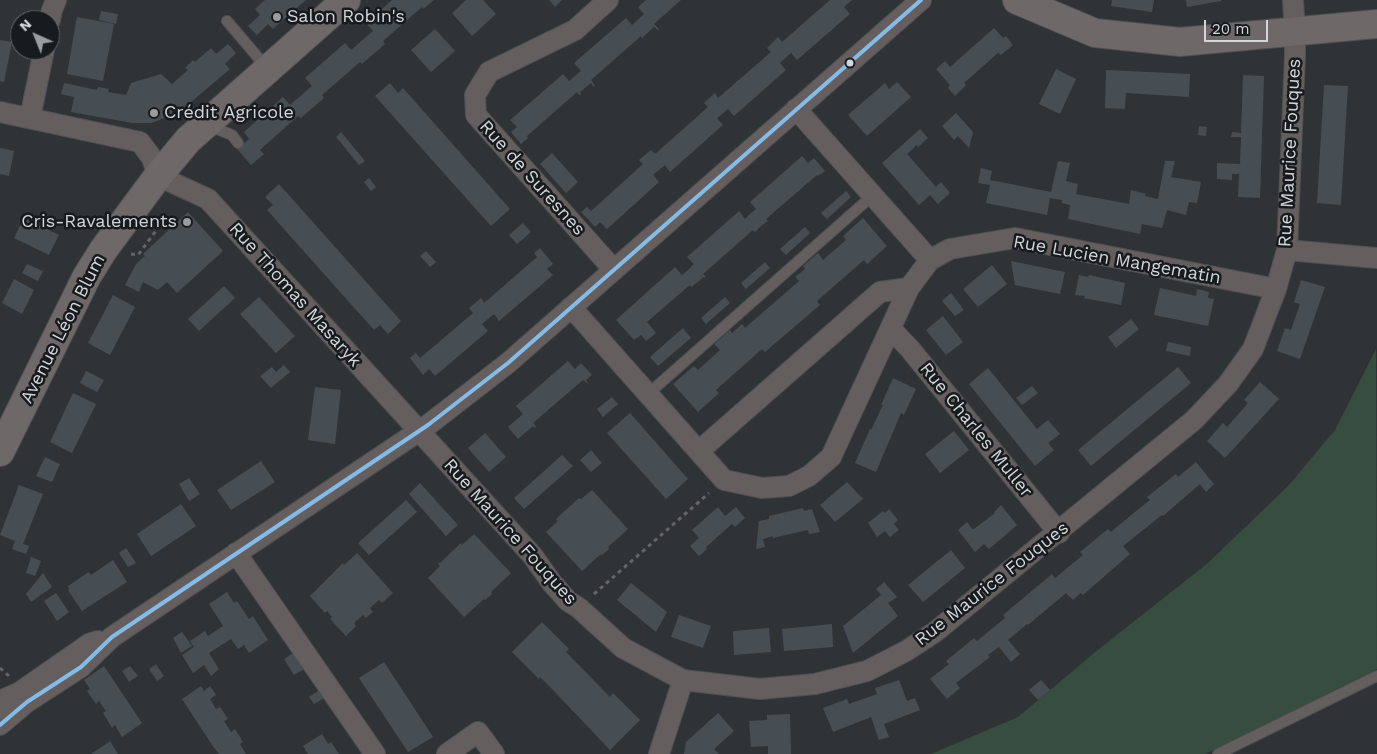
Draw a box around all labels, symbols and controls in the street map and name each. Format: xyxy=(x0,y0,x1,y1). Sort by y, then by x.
place label: Salon Robin's xyxy=(287,6,405,28)
north arrow xyxy=(10,10,60,60)
scale bar xyxy=(1207,10,1271,42)
marker: Salon Robin's xyxy=(271,11,283,23)
text: N xyxy=(16,16,35,34)
text: 20 m xyxy=(1212,20,1250,38)
unlabelled marker xyxy=(845,58,855,68)
street label: Rue Maurice Fouques xyxy=(1274,58,1306,248)
place label: Crédit Agricole xyxy=(164,102,294,124)
marker: Crédit Agricole xyxy=(148,107,160,119)
street label: Rue de Suresnes xyxy=(475,116,589,240)
place label: Cris-Ravalements xyxy=(21,211,177,233)
marker: Cris-Ravalements xyxy=(181,216,193,228)
street label: Rue Thomas Masaryk xyxy=(224,218,366,372)
street label: Rue Lucien Mangematin xyxy=(1011,231,1223,289)
street label: Avenue Léon Blum xyxy=(16,251,110,407)
street label: Rue Charles Muller xyxy=(915,358,1037,502)
street label: Rue Maurice Fouques xyxy=(439,455,581,609)
street label: Rue Maurice Fouques xyxy=(911,517,1073,651)

